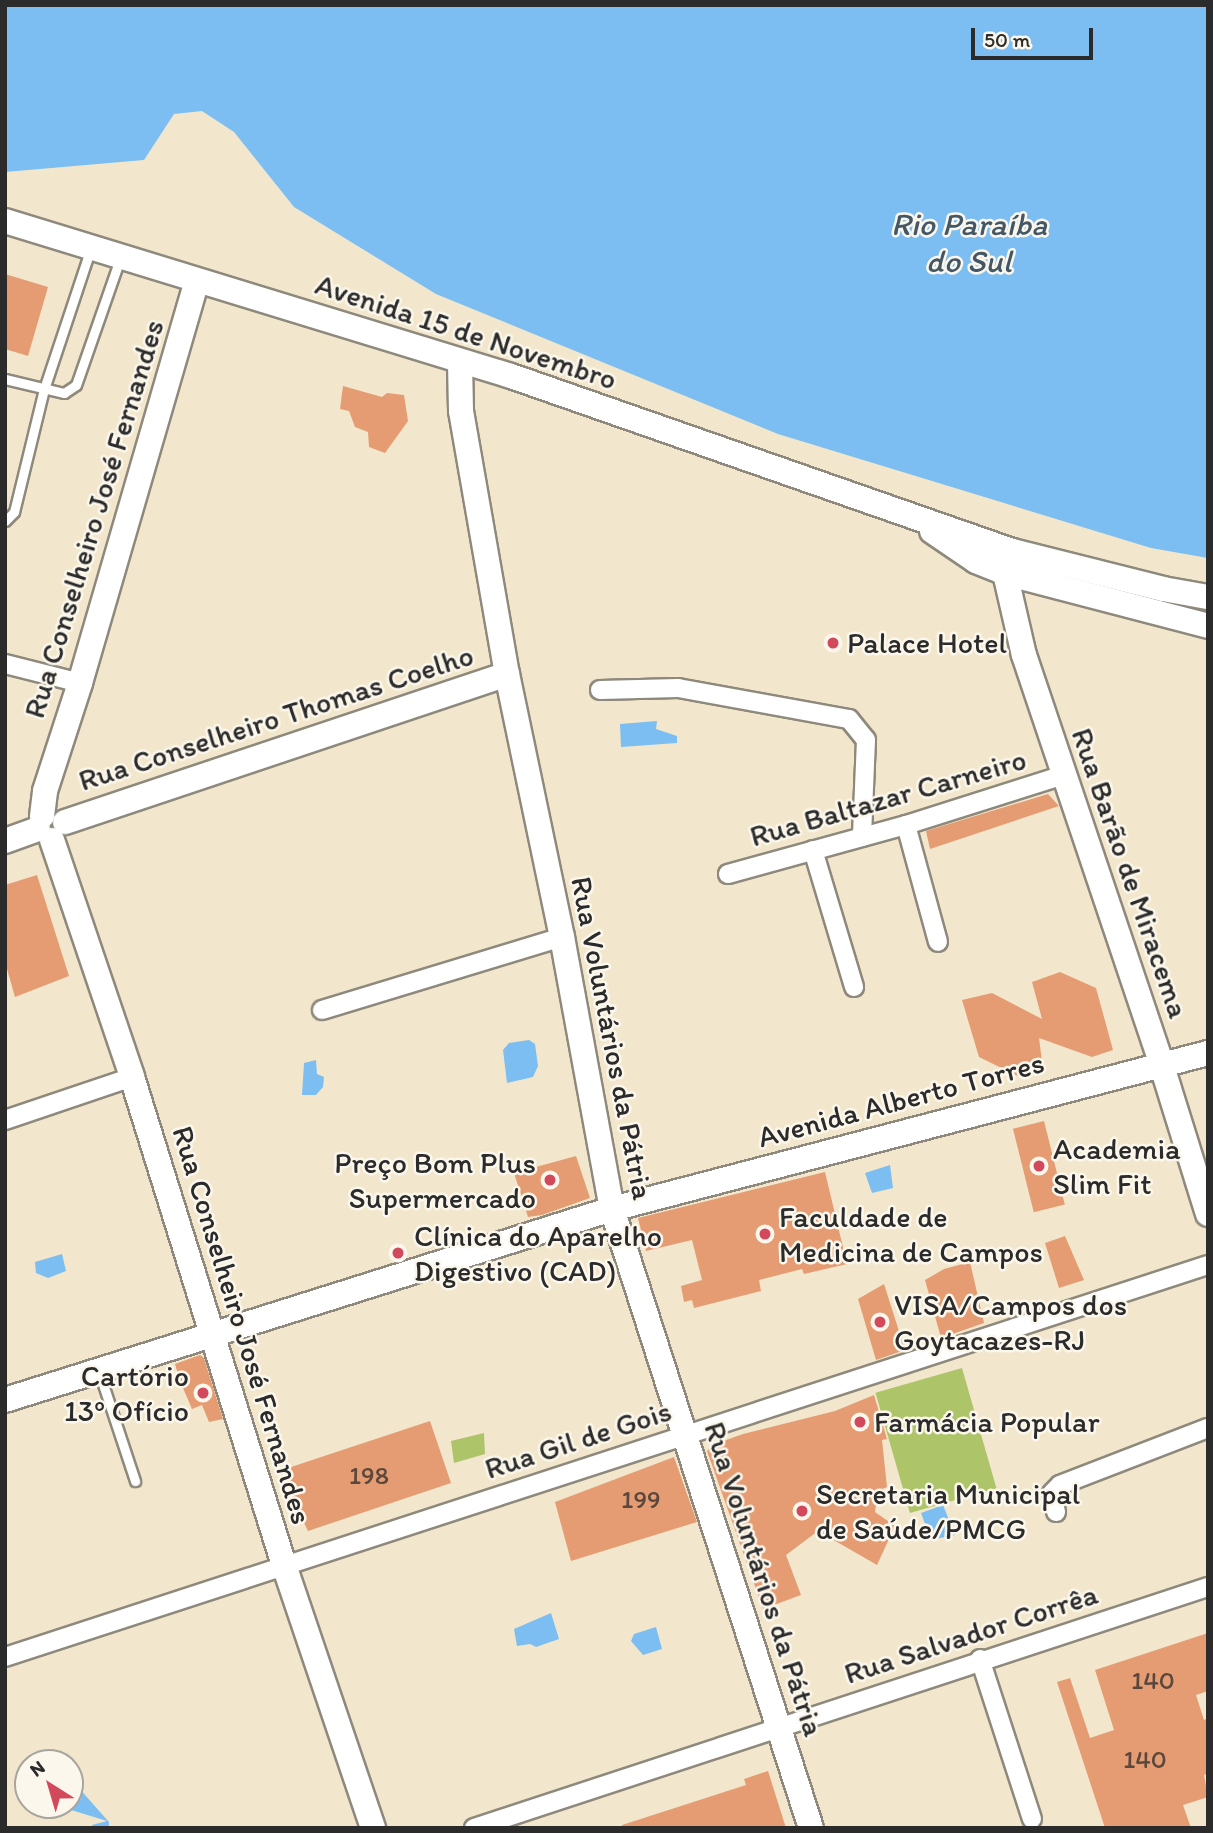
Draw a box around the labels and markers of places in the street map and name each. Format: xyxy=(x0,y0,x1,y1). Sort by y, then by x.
place label: Palace Hotel xyxy=(847,625,1007,661)
marker: Palace Hotel xyxy=(825,635,841,651)
place label: Academia Slim Fit xyxy=(1053,1131,1181,1202)
place label: Preço Bom Plus Supermercado xyxy=(334,1145,536,1216)
marker: Academia Slim Fit xyxy=(1031,1158,1047,1174)
marker: Preço Bom Plus Supermercado xyxy=(542,1172,558,1188)
place label: Faculdade de Medicina de Campos xyxy=(779,1199,1043,1270)
place label: Clínica do Aparelho Digestivo (CAD) xyxy=(414,1218,664,1288)
marker: Faculdade de Medicina de Campos xyxy=(757,1226,773,1242)
marker: Clínica do Aparelho Digestivo (CAD) xyxy=(388,1243,408,1263)
place label: VISA/Campos dos Goytacazes-RJ xyxy=(894,1287,1127,1358)
marker: VISA/Campos dos Goytacazes-RJ xyxy=(872,1314,888,1330)
place label: Cartório 13º Ofício xyxy=(64,1358,189,1428)
marker: Cartório 13º Ofício xyxy=(195,1385,211,1401)
place label: Farmácia Popular xyxy=(874,1404,1100,1440)
marker: Farmácia Popular xyxy=(852,1414,868,1430)
place label: Secretaria Municipal de Saúde/PMCG xyxy=(816,1476,1081,1546)
marker: Secretaria Municipal de Saúde/PMCG xyxy=(794,1503,810,1519)

